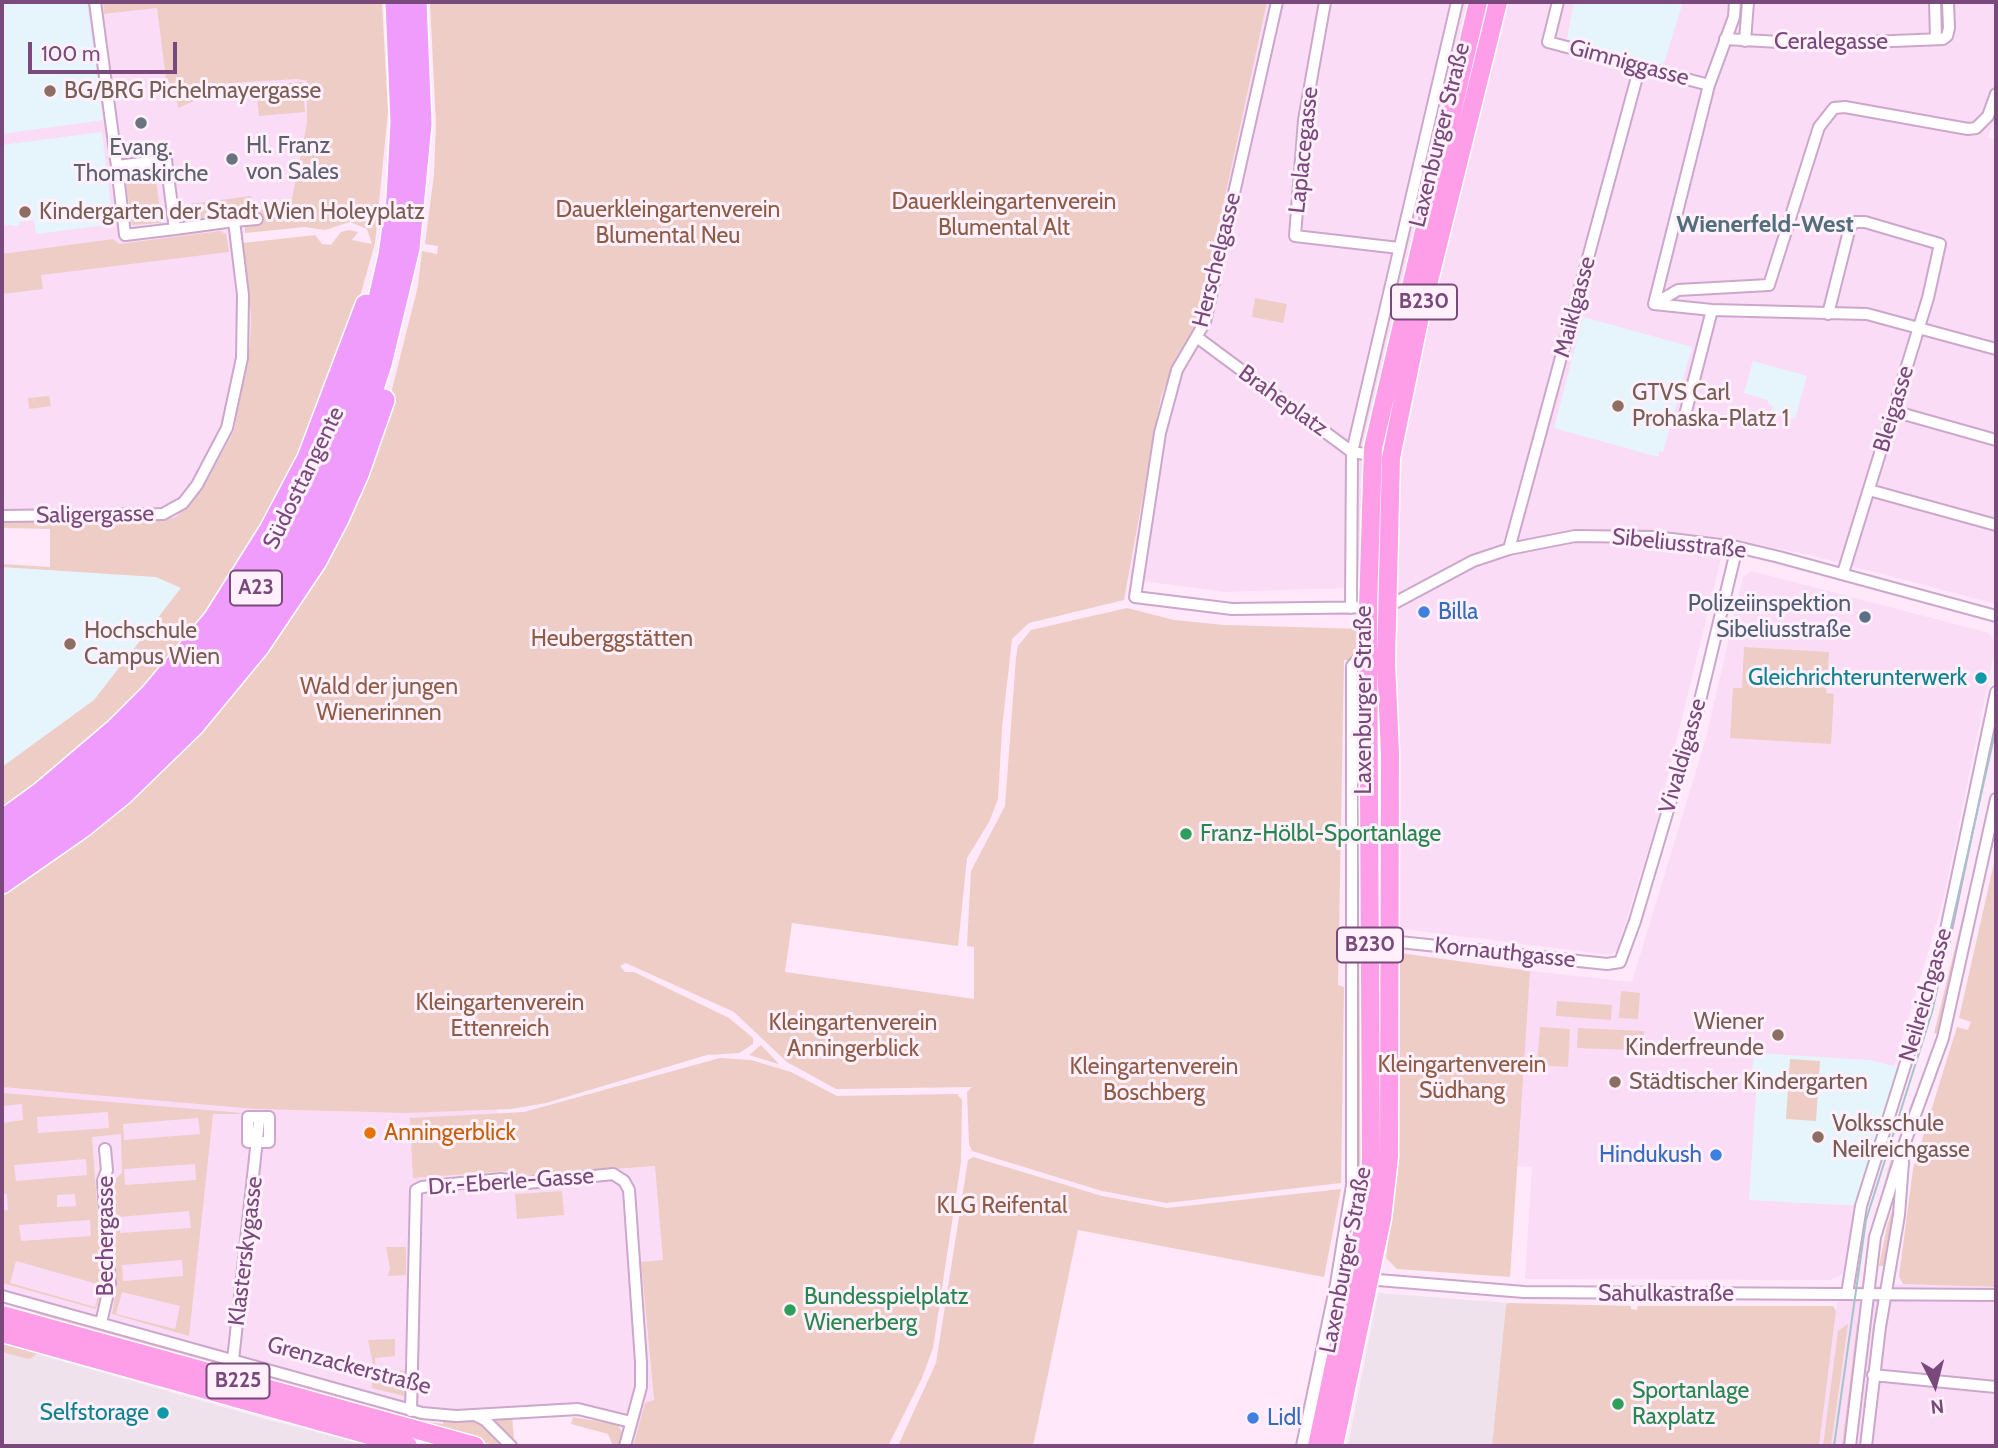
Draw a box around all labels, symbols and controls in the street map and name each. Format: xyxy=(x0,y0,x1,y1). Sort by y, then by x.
scale bar xyxy=(32,28,180,72)
street label: Ceralegasse xyxy=(1774,28,1888,56)
street label: Gimniggasse xyxy=(1566,34,1692,92)
street label: Laxenburger Straße xyxy=(1404,40,1476,230)
text: 100 m xyxy=(41,41,100,66)
place label: BG/BRG Pichelmayergasse xyxy=(64,77,321,105)
marker: BG/BRG Pichelmayergasse xyxy=(42,83,58,99)
street label: Laplacegasse xyxy=(1284,85,1324,215)
marker: Evang. Thomaskirche xyxy=(133,115,149,131)
place label: Hl. Franz von Sales xyxy=(246,132,339,186)
place label: Evang. Thomaskirche xyxy=(74,134,208,188)
marker: Hl. Franz von Sales xyxy=(224,151,240,167)
park label: Dauerkleingartenverein Blumental Alt xyxy=(892,188,1116,242)
street label: Herschelgasse xyxy=(1187,190,1247,330)
park label: Dauerkleingartenverein Blumental Neu xyxy=(556,196,780,250)
place label: Kindergarten der Stadt Wien Holeyplatz xyxy=(39,198,425,226)
marker: Kindergarten der Stadt Wien Holeyplatz xyxy=(17,204,33,220)
district label: Wienerfeld-West xyxy=(1676,211,1854,239)
street label: Maiklgasse xyxy=(1548,253,1602,361)
road number: B230 xyxy=(1391,284,1457,320)
street label: Braheplatz xyxy=(1233,359,1333,443)
street label: Bleigasse xyxy=(1868,362,1920,456)
place label: GTVS Carl Prohaska-Platz 1 xyxy=(1632,379,1789,433)
marker: GTVS Carl Prohaska-Platz 1 xyxy=(1610,398,1626,414)
street label: Südosttangente xyxy=(258,402,350,554)
street label: Saligergasse xyxy=(36,500,154,530)
street label: Sibeliusstraße xyxy=(1610,523,1748,565)
road number: A23 xyxy=(230,570,282,606)
place label: Polizeiinspektion Sibeliusstraße xyxy=(1688,590,1851,644)
place label: Billa xyxy=(1438,598,1478,626)
marker: Billa xyxy=(1416,604,1432,620)
street label: Laxenburger Straße xyxy=(1350,605,1378,795)
marker: Polizeiinspektion Sibeliusstraße xyxy=(1857,609,1873,625)
place label: Hochschule Campus Wien xyxy=(84,617,220,671)
park label: Heuberggstätten xyxy=(531,625,693,653)
marker: Hochschule Campus Wien xyxy=(62,636,78,652)
place label: Gleichrichterunterwerk xyxy=(1748,664,1967,692)
marker: Gleichrichterunterwerk xyxy=(1973,670,1989,686)
park label: Wald der jungen Wienerinnen xyxy=(300,673,458,727)
street label: Vivaldigasse xyxy=(1653,695,1713,817)
place label: Franz-Hölbl-Sportanlage xyxy=(1200,820,1441,848)
marker: Franz-Hölbl-Sportanlage xyxy=(1178,826,1194,842)
street label: Neilreichgasse xyxy=(1894,925,1958,1065)
road number: B230 xyxy=(1337,928,1403,962)
street label: Kornauthgasse xyxy=(1433,932,1577,974)
park label: Kleingartenverein Ettenreich xyxy=(416,989,584,1043)
place label: Wiener Kinderfreunde xyxy=(1625,1008,1764,1062)
park label: Kleingartenverein Anningerblick xyxy=(769,1009,937,1063)
marker: Wiener Kinderfreunde xyxy=(1770,1027,1786,1043)
park label: Kleingartenverein Südhang xyxy=(1378,1051,1546,1105)
park label: Kleingartenverein Boschberg xyxy=(1070,1053,1238,1107)
place label: Städtischer Kindergarten xyxy=(1629,1068,1868,1096)
marker: Städtischer Kindergarten xyxy=(1607,1074,1623,1090)
place label: Volksschule Neilreichgasse xyxy=(1832,1110,1970,1164)
place label: Anningerblick xyxy=(384,1119,516,1147)
marker: Anningerblick xyxy=(362,1125,378,1141)
marker: Volksschule Neilreichgasse xyxy=(1810,1129,1826,1145)
place label: Hindukush xyxy=(1599,1141,1702,1169)
marker: Hindukush xyxy=(1708,1147,1724,1163)
street label: Dr.-Eberle-Gasse xyxy=(427,1162,595,1202)
street label: Laxenburger Straße xyxy=(1314,1164,1378,1356)
street label: Klasterskygasse xyxy=(223,1175,269,1327)
street label: Bechergasse xyxy=(92,1176,120,1296)
park label: KLG Reifental xyxy=(937,1192,1067,1220)
street label: Sahulkastraße xyxy=(1598,1280,1734,1308)
place label: Bundesspielplatz Wienerberg xyxy=(804,1283,969,1337)
marker: Bundesspielplatz Wienerberg xyxy=(782,1302,798,1318)
street label: Grenzackerstraße xyxy=(264,1331,434,1401)
north arrow xyxy=(1900,1350,1970,1420)
road number: B225 xyxy=(206,1364,270,1398)
place label: Sportanlage Raxplatz xyxy=(1632,1377,1749,1431)
text: N xyxy=(1929,1394,1945,1419)
marker: Sportanlage Raxplatz xyxy=(1610,1396,1626,1412)
place label: Selfstorage xyxy=(40,1399,149,1427)
place label: Lidl xyxy=(1267,1404,1302,1432)
marker: Selfstorage xyxy=(155,1405,171,1421)
marker: Lidl xyxy=(1245,1410,1261,1426)

